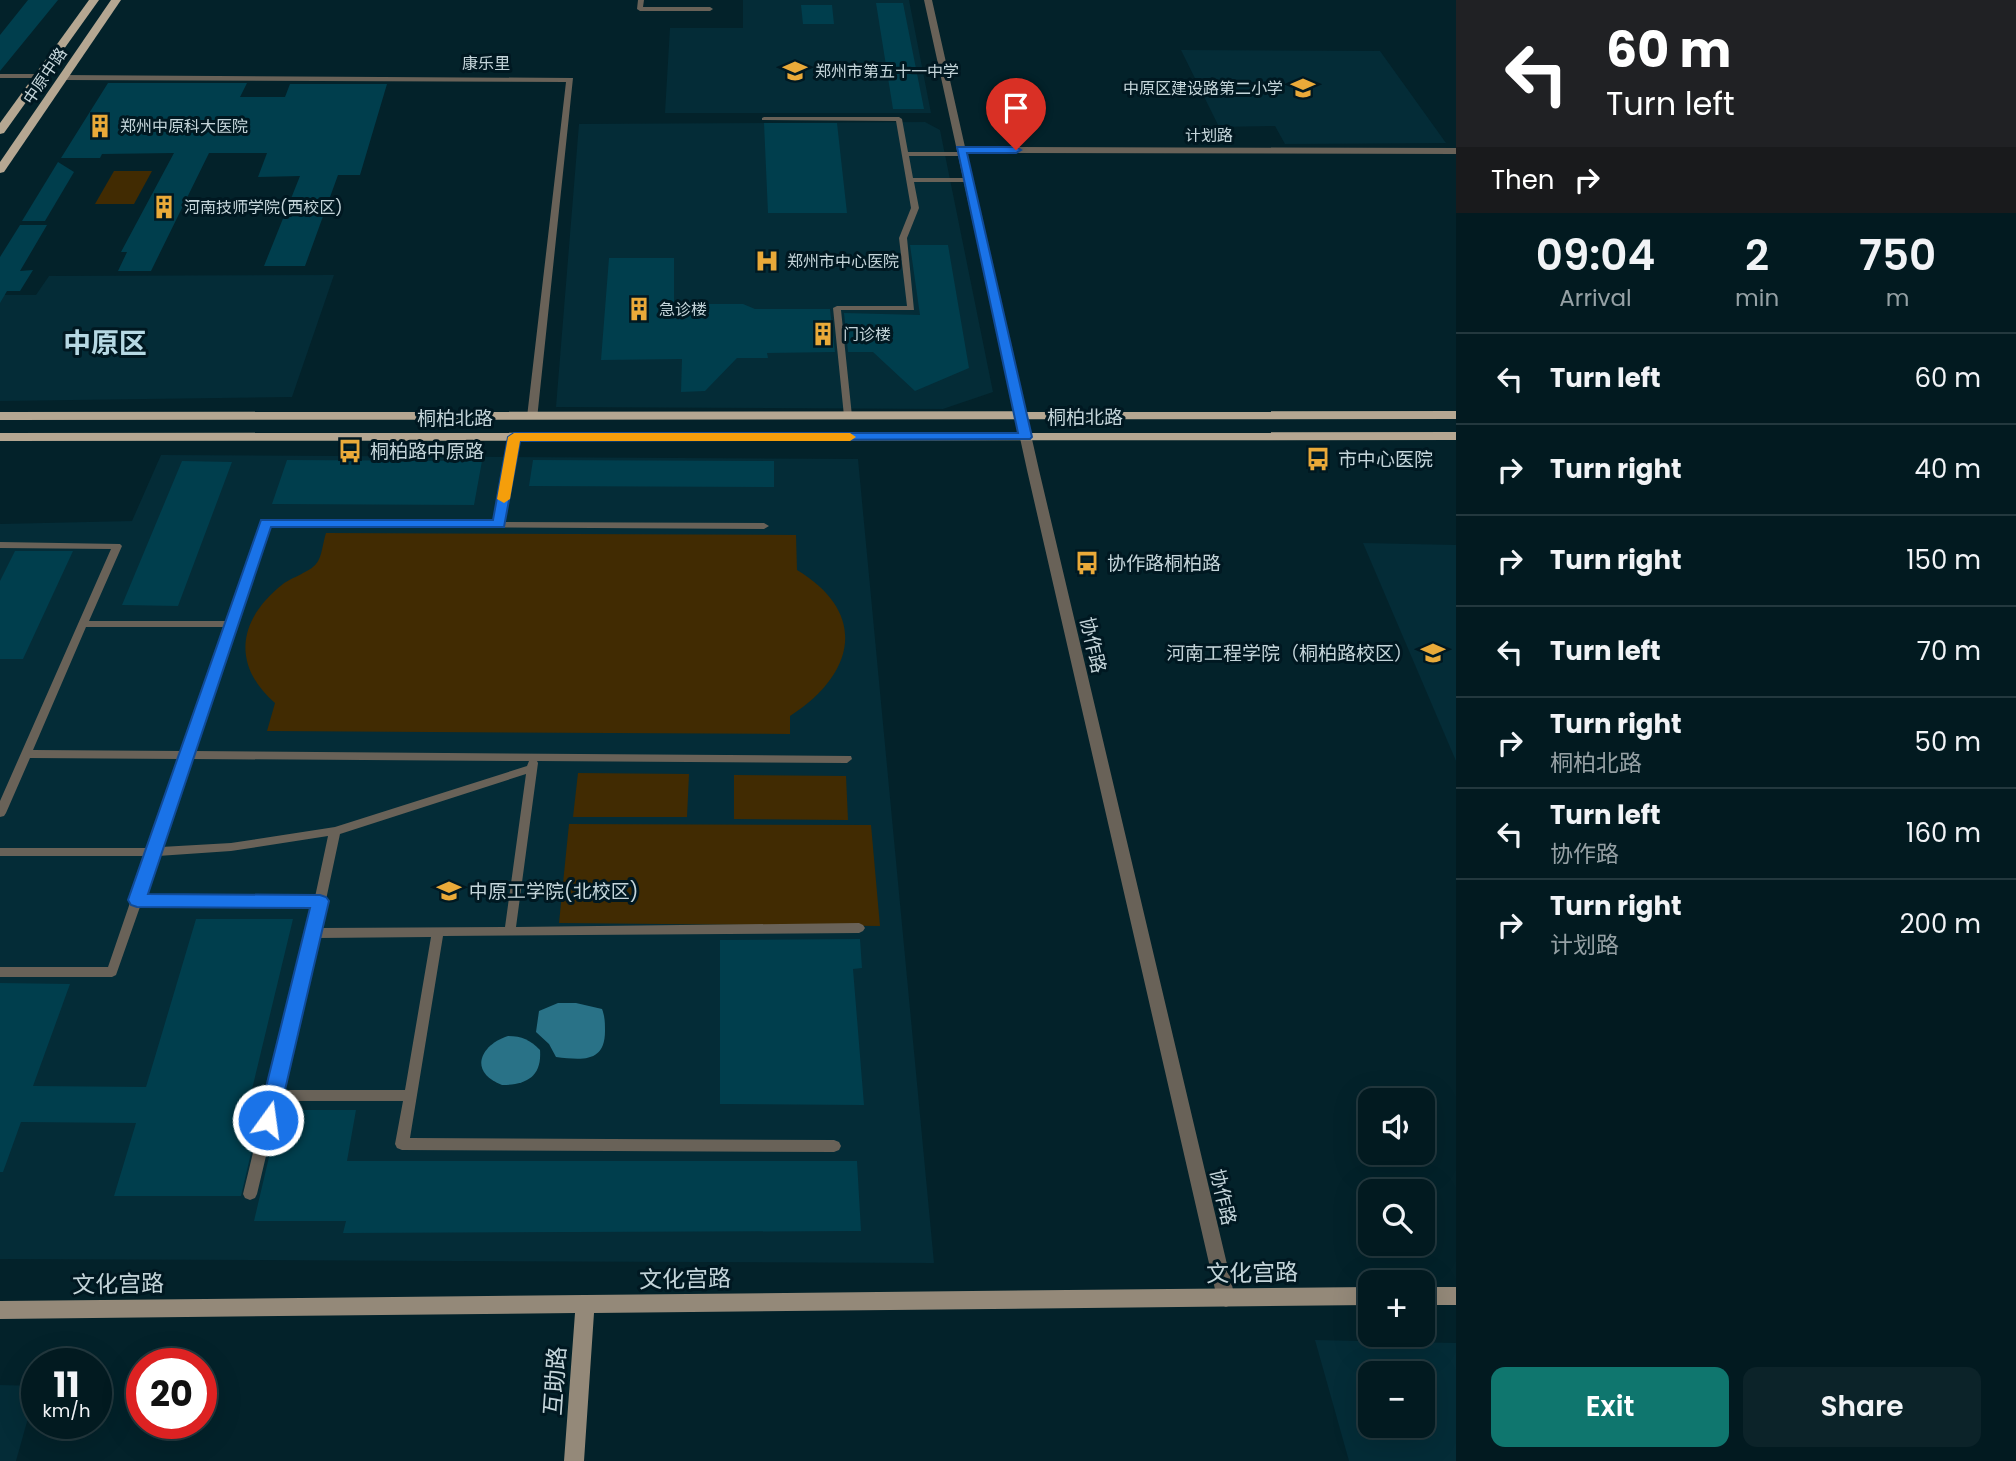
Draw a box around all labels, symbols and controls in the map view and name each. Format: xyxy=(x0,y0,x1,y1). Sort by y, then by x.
text: 60 m xyxy=(1606,16,1731,84)
icon: left xyxy=(1491,28,1582,119)
street label: 中原中路 xyxy=(18,43,72,109)
street label: 康乐里 xyxy=(462,52,510,75)
school or university icon: 郑州市第五十一中学 xyxy=(781,57,809,85)
place label: 郑州市第五十一中学 xyxy=(815,60,959,83)
school or university icon: 中原区建设路第二小学 xyxy=(1289,74,1317,102)
place label: 中原区建设路第二小学 xyxy=(1123,77,1283,100)
pin xyxy=(986,78,1046,150)
text: Turn left xyxy=(1606,81,1735,126)
icon: arrive xyxy=(997,89,1035,127)
building icon: 郑州中原科大医院 xyxy=(86,112,114,140)
place label: 郑州中原科大医院 xyxy=(120,115,248,138)
street label: 计划路 xyxy=(1185,124,1233,147)
icon: right xyxy=(1568,161,1606,199)
text: Then xyxy=(1491,162,1554,198)
building icon: 河南技师学院(西校区) xyxy=(150,193,178,221)
place label: 河南技师学院(西校区) xyxy=(184,196,343,219)
text: 09:04 xyxy=(1536,226,1655,285)
text: 2 xyxy=(1745,226,1769,285)
text: 750 xyxy=(1859,226,1936,285)
hospital icon: 郑州市中心医院 xyxy=(753,247,781,275)
place label: 郑州市中心医院 xyxy=(787,250,899,273)
text: Arrival xyxy=(1559,282,1632,314)
text: min xyxy=(1735,282,1779,314)
text: m xyxy=(1886,282,1909,314)
building icon: 急诊楼 xyxy=(625,295,653,323)
place label: 急诊楼 xyxy=(659,298,707,321)
building icon: 门诊楼 xyxy=(809,320,837,348)
place label: 门诊楼 xyxy=(843,323,891,346)
district label: 中原区 xyxy=(63,324,147,363)
icon: left xyxy=(1491,360,1529,398)
text: Turn left xyxy=(1550,360,1661,396)
text: 60 m xyxy=(1914,360,1981,396)
street label: 桐柏北路 xyxy=(1047,404,1123,431)
street label: 桐柏北路 xyxy=(417,405,493,432)
bus stop icon: 桐柏路中原路 xyxy=(336,437,364,465)
place label: 桐柏路中原路 xyxy=(370,438,484,465)
bus stop icon: 市中心医院 xyxy=(1304,445,1332,473)
place label: 市中心医院 xyxy=(1338,446,1433,473)
icon: right xyxy=(1491,451,1529,489)
text: Turn right xyxy=(1550,451,1682,487)
text: 40 m xyxy=(1915,451,1981,487)
icon: right xyxy=(1491,542,1529,580)
text: Turn right xyxy=(1550,542,1682,578)
text: 150 m xyxy=(1906,542,1981,578)
bus stop icon: 协作路桐柏路 xyxy=(1073,549,1101,577)
place label: 协作路桐柏路 xyxy=(1107,550,1221,577)
street label: 协作路 xyxy=(1073,614,1113,676)
icon: left xyxy=(1491,633,1529,671)
text: Turn left xyxy=(1550,633,1661,669)
text: 70 m xyxy=(1917,633,1981,669)
school or university icon: 河南工程学院（桐柏路校区） xyxy=(1419,639,1447,667)
place label: 河南工程学院（桐柏路校区） xyxy=(1166,640,1413,667)
text: Turn right xyxy=(1550,706,1682,742)
icon: right xyxy=(1491,724,1529,762)
text: 50 m xyxy=(1915,724,1981,760)
text: 桐柏北路 xyxy=(1550,747,1642,779)
text: Turn left xyxy=(1550,797,1661,833)
icon: left xyxy=(1491,815,1529,853)
text: 160 m xyxy=(1906,815,1981,851)
text: 协作路 xyxy=(1550,838,1619,870)
school or university icon: 中原工学院(北校区) xyxy=(435,877,463,905)
place label: 中原工学院(北校区) xyxy=(469,878,638,905)
text: Turn right xyxy=(1550,888,1682,924)
icon: right xyxy=(1491,906,1529,944)
text: 200 m xyxy=(1900,906,1981,942)
text: 计划路 xyxy=(1550,929,1619,961)
position arrow xyxy=(231,1083,305,1157)
map controls xyxy=(1358,1088,1435,1438)
button: sound xyxy=(1358,1088,1435,1165)
street label: 协作路 xyxy=(1203,1166,1243,1228)
button: search xyxy=(1358,1179,1435,1256)
street label: 文化宫路 xyxy=(1206,1256,1298,1290)
street label: 文化宫路 xyxy=(639,1262,731,1296)
street label: 文化宫路 xyxy=(72,1267,164,1301)
button: + xyxy=(1358,1270,1435,1347)
street label: 互助路 xyxy=(537,1345,573,1417)
speed limit sign: 20 xyxy=(126,1348,217,1439)
text: 11 xyxy=(53,1360,80,1409)
button: − xyxy=(1358,1361,1435,1438)
button: Exit xyxy=(1491,1367,1729,1447)
button: Share xyxy=(1743,1367,1981,1447)
text: km/h xyxy=(43,1398,90,1423)

